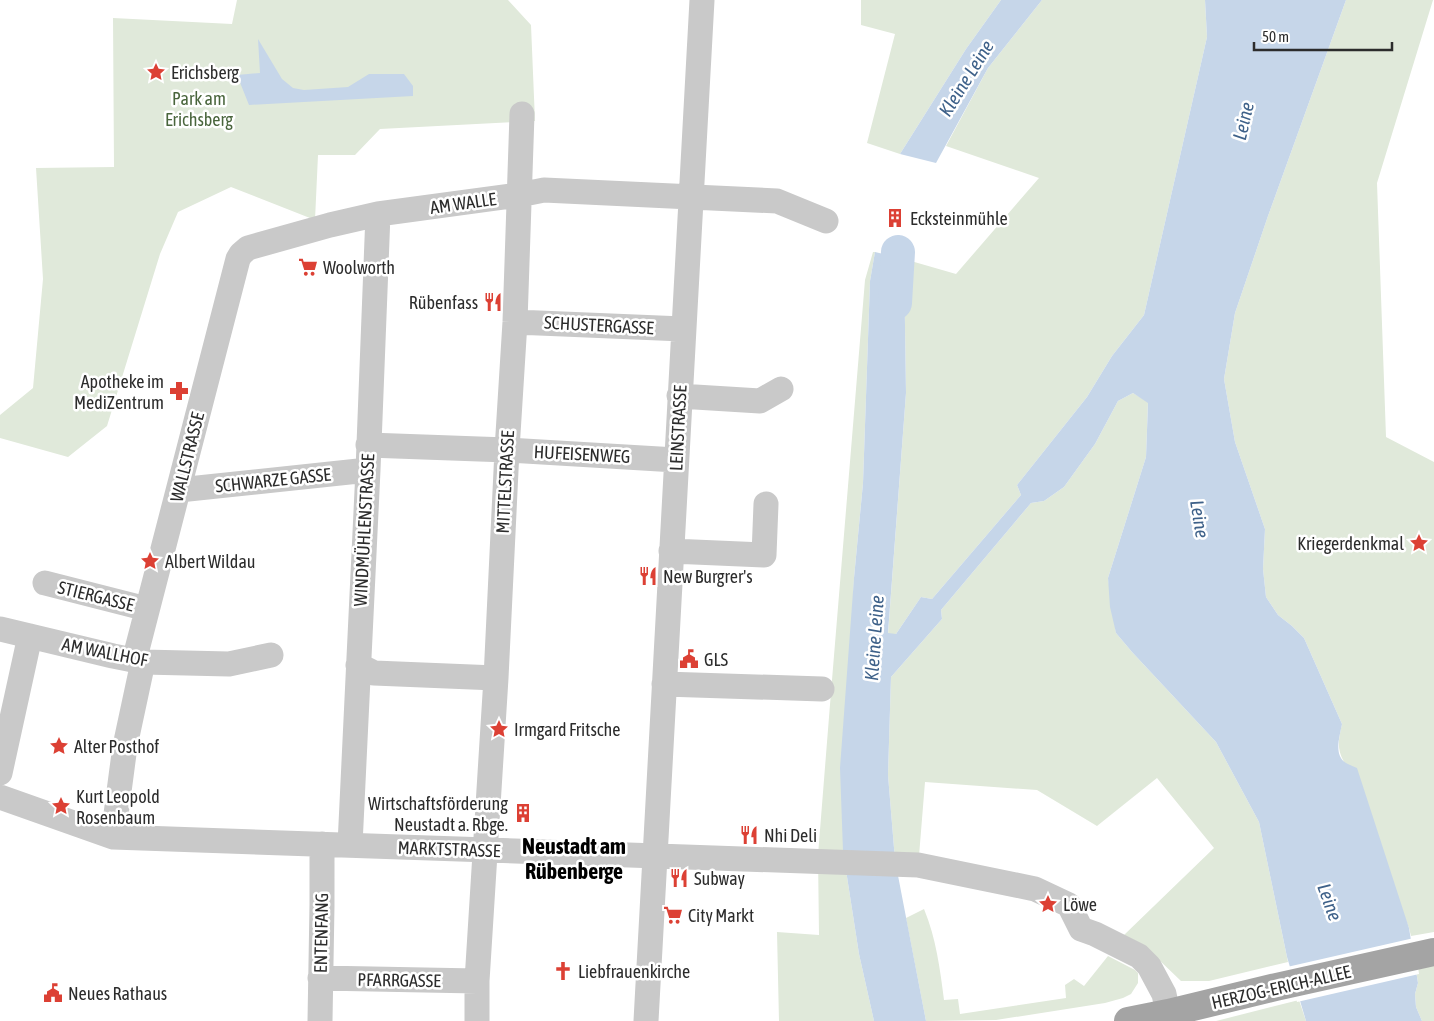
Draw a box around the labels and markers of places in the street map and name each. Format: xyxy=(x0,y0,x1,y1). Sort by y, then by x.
place icon: Erichsberg xyxy=(145,61,167,83)
place label: Erichsberg xyxy=(171,62,239,83)
building icon: Ecksteinmühle xyxy=(884,207,906,229)
place label: Ecksteinmühle xyxy=(910,208,1008,229)
supermarket icon: Woolworth xyxy=(297,256,319,278)
place label: Woolworth xyxy=(323,257,395,278)
restaurant icon: Rübenfass xyxy=(482,291,504,313)
place label: Rübenfass xyxy=(409,292,478,313)
place label: Apotheke im MediZentrum xyxy=(74,371,164,413)
pharmacy icon: Apotheke im MediZentrum xyxy=(168,380,190,402)
place icon: Kriegerdenkmal xyxy=(1408,532,1430,554)
place label: Kriegerdenkmal xyxy=(1297,533,1404,554)
place icon: Albert Wildau xyxy=(139,550,161,572)
place label: Albert Wildau xyxy=(165,551,255,572)
restaurant icon: New Burgrer's xyxy=(637,565,659,587)
place label: New Burgrer's xyxy=(663,566,753,587)
public building icon: GLS xyxy=(678,648,700,670)
place label: GLS xyxy=(704,649,729,670)
place icon: Irmgard Fritsche xyxy=(488,718,510,740)
place label: Irmgard Fritsche xyxy=(514,719,620,740)
place icon: Alter Posthof xyxy=(48,735,70,757)
place label: Alter Posthof xyxy=(74,736,159,757)
place label: Kurt Leopold Rosenbaum xyxy=(76,786,160,828)
place label: Wirtschaftsförderung Neustadt a. Rbge. xyxy=(368,793,508,835)
place icon: Kurt Leopold Rosenbaum xyxy=(50,795,72,817)
building icon: Wirtschaftsförderung Neustadt a. Rbge. xyxy=(512,802,534,824)
restaurant icon: Nhi Deli xyxy=(738,824,760,846)
place label: Nhi Deli xyxy=(764,825,817,846)
restaurant icon: Subway xyxy=(668,867,690,889)
place label: Subway xyxy=(694,868,745,889)
place icon: Löwe xyxy=(1037,893,1059,915)
place label: Löwe xyxy=(1063,894,1097,915)
supermarket icon: City Markt xyxy=(662,904,684,926)
place label: City Markt xyxy=(688,905,754,926)
church icon: Liebfrauenkirche xyxy=(552,960,574,982)
place label: Liebfrauenkirche xyxy=(578,961,690,982)
public building icon: Neues Rathaus xyxy=(42,982,64,1004)
place label: Neues Rathaus xyxy=(68,983,167,1004)

